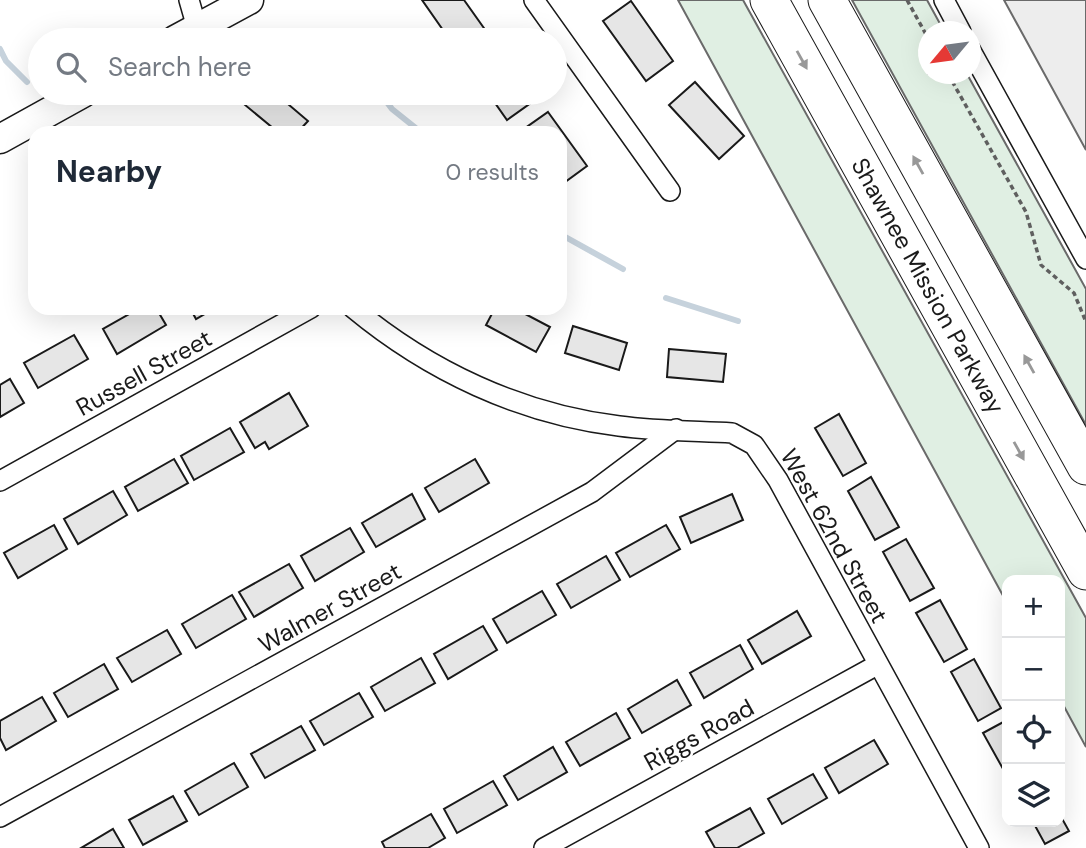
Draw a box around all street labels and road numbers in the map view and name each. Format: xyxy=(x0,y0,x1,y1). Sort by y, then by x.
street label: Shawnee Mission Parkway xyxy=(845,152,1012,419)
street label: Russell Street xyxy=(70,322,217,423)
street label: West 62nd Street xyxy=(774,443,895,628)
street label: Walmer Street xyxy=(253,556,407,660)
street label: Riggs Road xyxy=(638,692,759,777)

